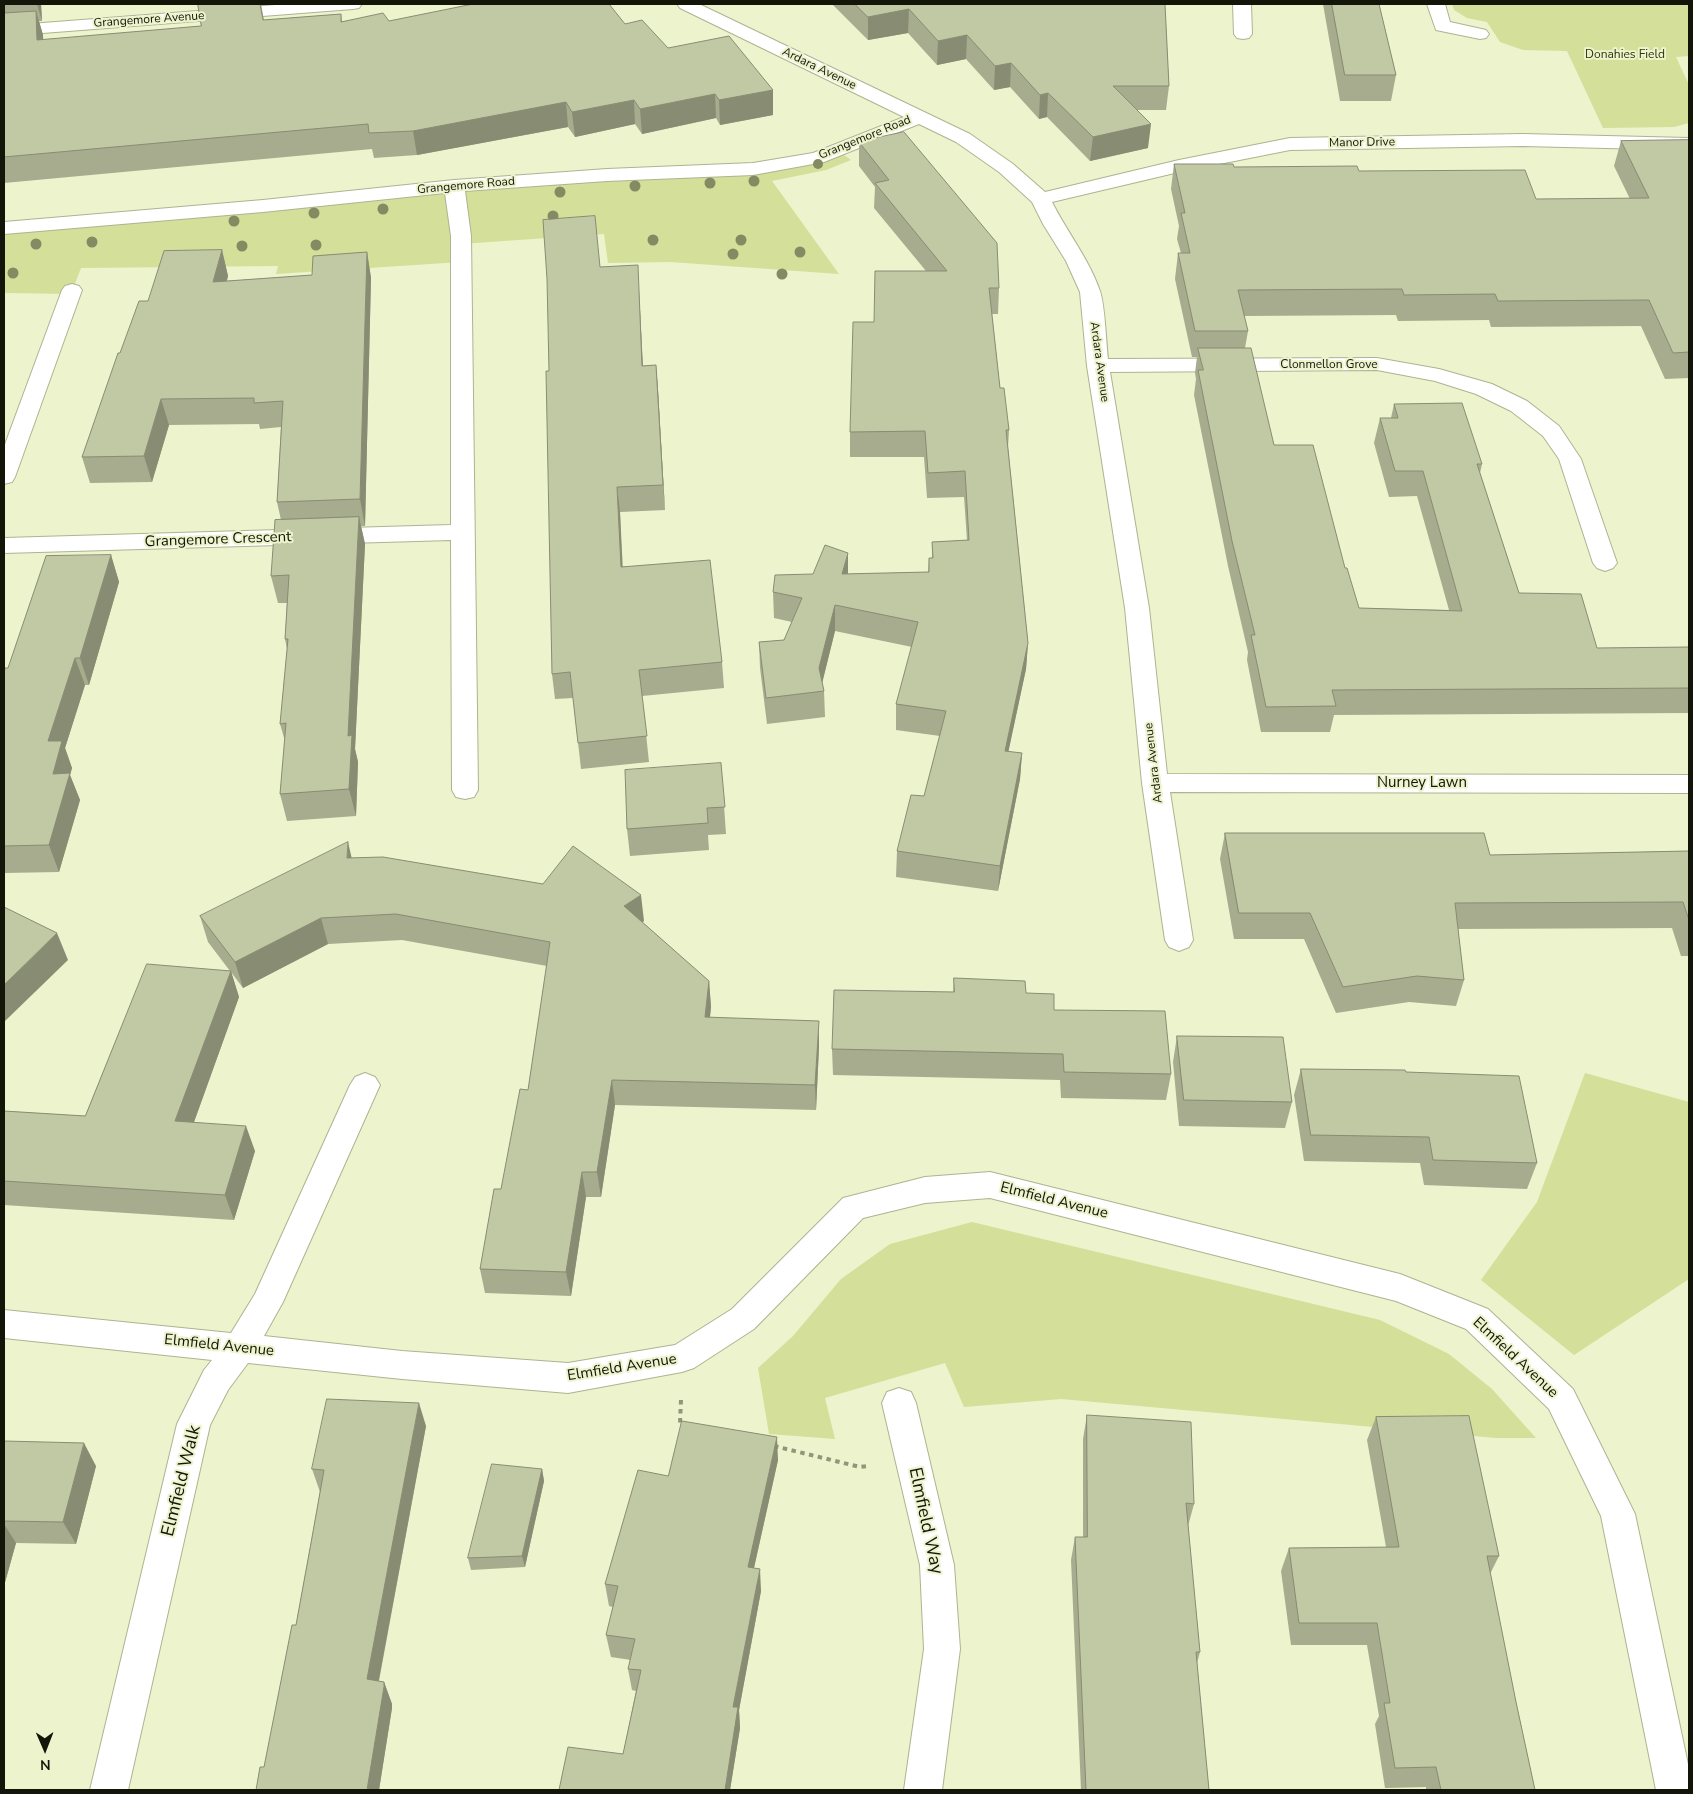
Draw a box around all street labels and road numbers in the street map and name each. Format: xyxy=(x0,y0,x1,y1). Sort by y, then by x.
street label: Grangemore Avenue xyxy=(93,9,205,31)
street label: Ardara Avenue xyxy=(780,45,858,93)
street label: Grangemore Road xyxy=(817,113,913,163)
street label: Manor Drive xyxy=(1329,135,1395,151)
street label: Grangemore Road xyxy=(417,175,515,197)
street label: Ardara Avenue xyxy=(1086,321,1112,403)
street label: Clonmellon Grove xyxy=(1280,358,1378,372)
street label: Grangemore Crescent xyxy=(144,528,292,552)
street label: Ardara Avenue xyxy=(1142,722,1166,804)
street label: Nurney Lawn xyxy=(1377,774,1467,792)
street label: Elmfield Avenue xyxy=(998,1179,1110,1223)
street label: Elmfield Avenue xyxy=(1468,1314,1562,1402)
street label: Elmfield Avenue xyxy=(163,1331,275,1361)
street label: Elmfield Avenue xyxy=(566,1350,678,1386)
street label: Elmfield Walk xyxy=(158,1423,206,1539)
street label: Elmfield Way xyxy=(903,1466,947,1576)

